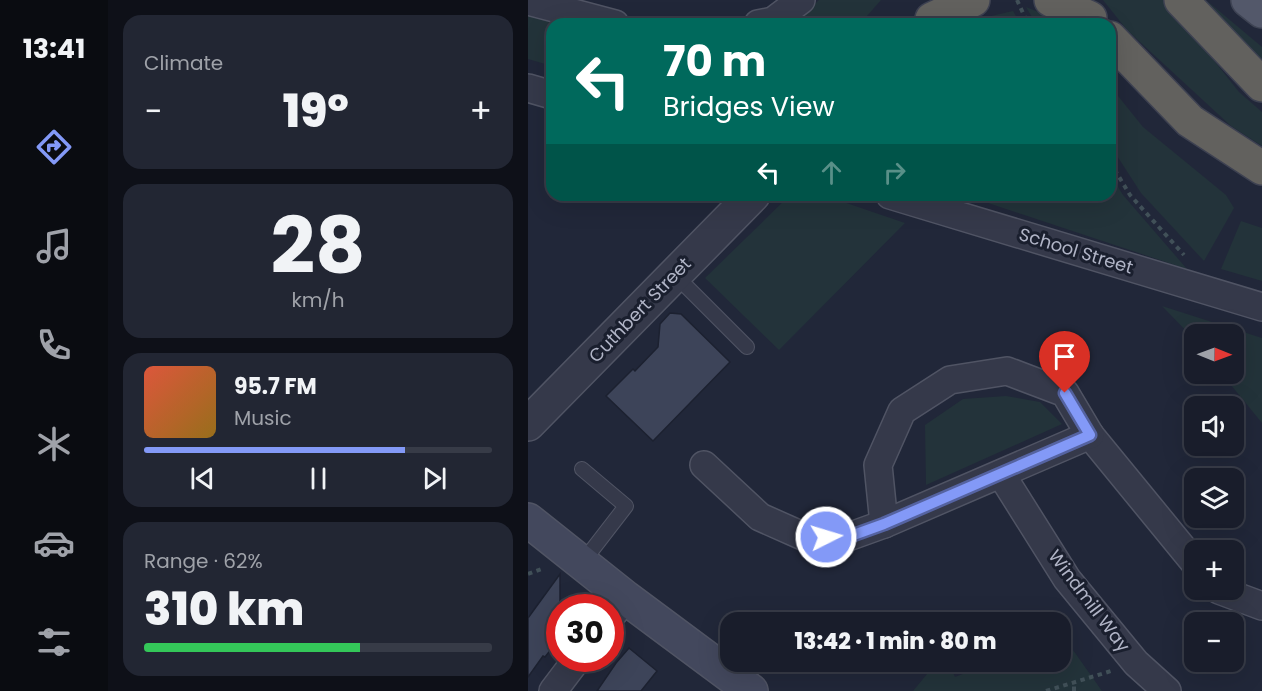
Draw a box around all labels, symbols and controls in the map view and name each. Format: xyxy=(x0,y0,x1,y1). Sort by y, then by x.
text: 13:41 xyxy=(23,30,85,67)
text: 70 m xyxy=(663,32,766,91)
icon: left xyxy=(564,42,642,120)
text: Climate xyxy=(144,49,223,77)
text: 19° xyxy=(283,80,349,143)
text: − xyxy=(144,88,162,135)
text: + xyxy=(469,88,492,135)
text: Bridges View xyxy=(663,88,835,125)
icon: directions xyxy=(33,126,75,168)
icon: left xyxy=(752,156,785,189)
icon: ahead xyxy=(815,156,848,189)
icon: right xyxy=(878,156,911,189)
text: 28 xyxy=(270,191,366,300)
street label: School Street xyxy=(1016,221,1136,280)
icon: music xyxy=(33,225,75,267)
street label: Cuthbert Street xyxy=(583,251,696,368)
text: km/h xyxy=(291,286,345,314)
icon: phone xyxy=(33,324,75,366)
north arrow xyxy=(1184,324,1244,384)
map controls xyxy=(1184,324,1244,672)
pin xyxy=(1039,331,1090,393)
icon: arrive xyxy=(1048,340,1081,373)
text: 95.7 FM xyxy=(234,371,317,402)
button: sound xyxy=(1184,396,1244,456)
text: Music xyxy=(234,404,292,432)
icon: climate xyxy=(33,423,75,465)
icon: previous xyxy=(186,462,219,495)
icon: pause xyxy=(302,462,335,495)
icon: next xyxy=(418,462,451,495)
button: layers xyxy=(1184,468,1244,528)
position arrow xyxy=(794,505,858,569)
icon: car xyxy=(33,522,75,564)
button: + xyxy=(1184,540,1244,600)
street label: Windmill Way xyxy=(1043,544,1136,657)
text: Range · 62% xyxy=(144,547,263,575)
text: 310 km xyxy=(144,578,304,641)
speed limit sign: 30 xyxy=(546,594,624,672)
button: − xyxy=(1184,612,1244,672)
icon: filters xyxy=(33,621,75,663)
text: 13:42 · 1 min · 80 m xyxy=(795,626,996,657)

